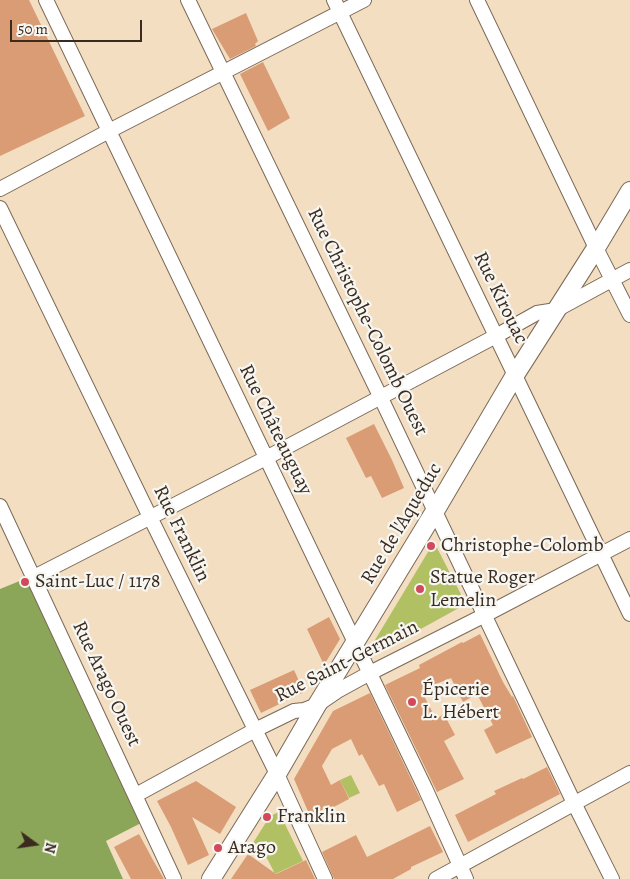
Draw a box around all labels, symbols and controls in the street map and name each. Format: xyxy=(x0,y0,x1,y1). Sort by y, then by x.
scale bar xyxy=(12,10,145,42)
text: 50 m xyxy=(18,19,48,39)
street label: Rue Christophe-Colomb Ouest xyxy=(301,204,433,440)
street label: Rue Kirouac xyxy=(467,248,533,348)
street label: Rue Châteauguay xyxy=(233,361,317,499)
street label: Rue de l'Aqueduc xyxy=(356,459,448,589)
street label: Rue Franklin xyxy=(147,482,215,586)
place label: Christophe-Colomb xyxy=(441,534,604,558)
marker: Christophe-Colomb xyxy=(425,540,437,552)
place label: Statue Roger Lemelin xyxy=(430,566,535,613)
place label: Saint-Luc / 1178 xyxy=(35,570,160,594)
marker: Saint-Luc / 1178 xyxy=(19,576,31,588)
marker: Statue Roger Lemelin xyxy=(414,583,426,595)
street label: Rue Saint-Germain xyxy=(271,615,423,709)
street label: Rue Arago Ouest xyxy=(66,617,146,751)
place label: Épicerie L. Hébert xyxy=(422,678,499,725)
marker: Épicerie L. Hébert xyxy=(406,696,418,708)
place label: Franklin xyxy=(277,805,346,829)
marker: Franklin xyxy=(261,811,273,823)
north arrow xyxy=(10,819,60,869)
place label: Arago xyxy=(228,836,276,860)
text: N xyxy=(40,840,60,855)
marker: Arago xyxy=(212,842,224,854)

